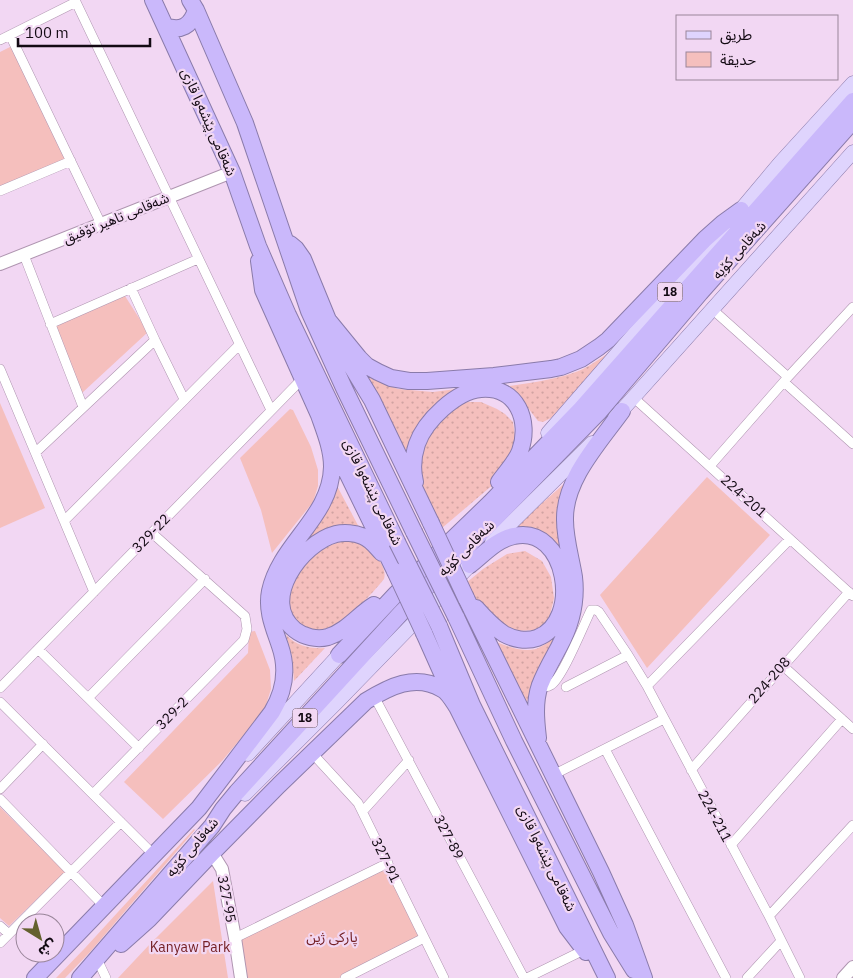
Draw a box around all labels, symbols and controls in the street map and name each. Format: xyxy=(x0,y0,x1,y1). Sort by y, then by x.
scale bar xyxy=(18,15,150,47)
legend xyxy=(676,15,838,80)
text: 100 m xyxy=(25,23,69,42)
text: طريق xyxy=(720,25,752,45)
text: حديقة xyxy=(720,50,756,69)
street label: شەقامی پێشەوا قازی xyxy=(176,65,241,179)
street label: شەقامی تاهیر تۆفیق xyxy=(60,188,172,248)
street label: شەقامی کۆیە xyxy=(708,217,770,283)
road number: 18 xyxy=(658,282,682,302)
street label: شەقامی پێشەوا قازی xyxy=(338,436,407,549)
street label: 224-201 xyxy=(717,471,771,521)
street label: 329-22 xyxy=(128,510,174,556)
street label: شەقامی کۆیە xyxy=(434,516,498,580)
street label: 224-208 xyxy=(744,653,794,707)
street label: 329-2 xyxy=(152,693,192,733)
road number: 18 xyxy=(292,708,318,728)
street label: 224-211 xyxy=(694,787,736,845)
street label: شەقامی پێشەوا قازی xyxy=(512,802,581,915)
street label: 327-89 xyxy=(430,812,468,862)
street label: شەقامی کۆیە xyxy=(162,813,222,881)
street label: 327-91 xyxy=(367,835,405,885)
street label: 327-95 xyxy=(214,874,240,924)
north arrow xyxy=(15,913,65,963)
park label: پارکی ژین xyxy=(306,928,358,947)
text: ش xyxy=(35,935,61,961)
park label: Kanyaw Park xyxy=(150,938,231,956)

